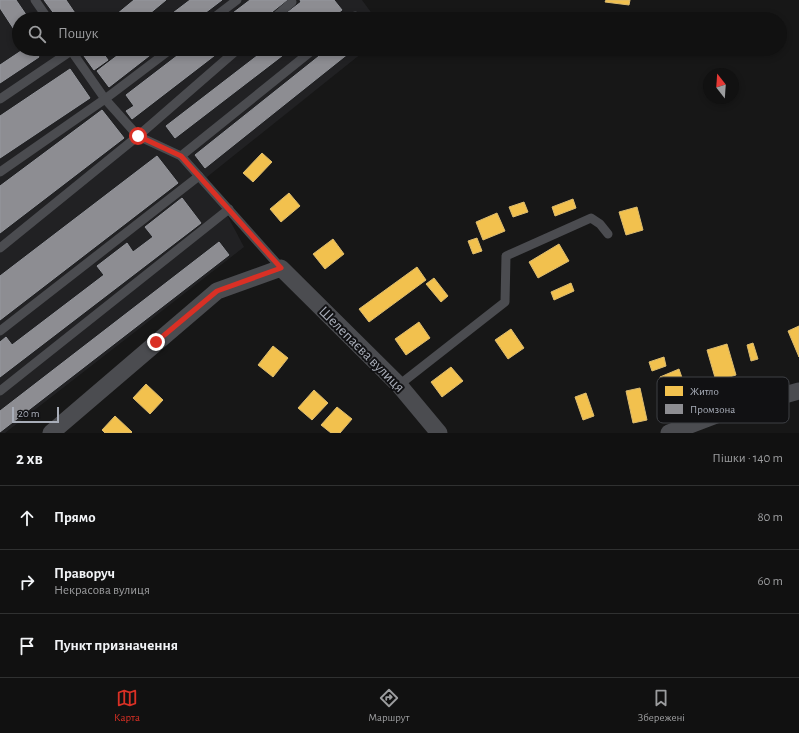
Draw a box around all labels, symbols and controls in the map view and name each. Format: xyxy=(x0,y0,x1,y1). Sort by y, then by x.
search box xyxy=(12,12,787,56)
icon: search xyxy=(26,23,48,45)
text: Пошук xyxy=(58,26,98,41)
north arrow xyxy=(703,68,739,104)
route start xyxy=(129,127,147,145)
street label: Шелепаєва вулиця xyxy=(316,304,407,395)
route end xyxy=(147,333,165,351)
legend xyxy=(657,377,789,423)
text: Житло xyxy=(690,386,719,397)
text: Промзона xyxy=(690,404,735,415)
scale bar xyxy=(12,405,59,424)
text: 20 m xyxy=(18,408,39,419)
text: 2 хв xyxy=(16,450,43,467)
text: Пішки · 140 m xyxy=(712,452,783,465)
icon: ahead xyxy=(16,507,38,529)
text: Прямо xyxy=(54,510,96,525)
text: 80 m xyxy=(757,511,783,524)
text: Праворуч xyxy=(54,566,115,581)
icon: right xyxy=(16,571,38,593)
text: 60 m xyxy=(757,575,783,588)
text: Некрасова вулиця xyxy=(54,584,150,597)
icon: arrive xyxy=(16,635,38,657)
text: Пункт призначення xyxy=(54,638,178,653)
tab: Карта xyxy=(114,687,140,724)
tab: Маршрут xyxy=(368,687,409,724)
tab: Збережені xyxy=(638,687,685,724)

